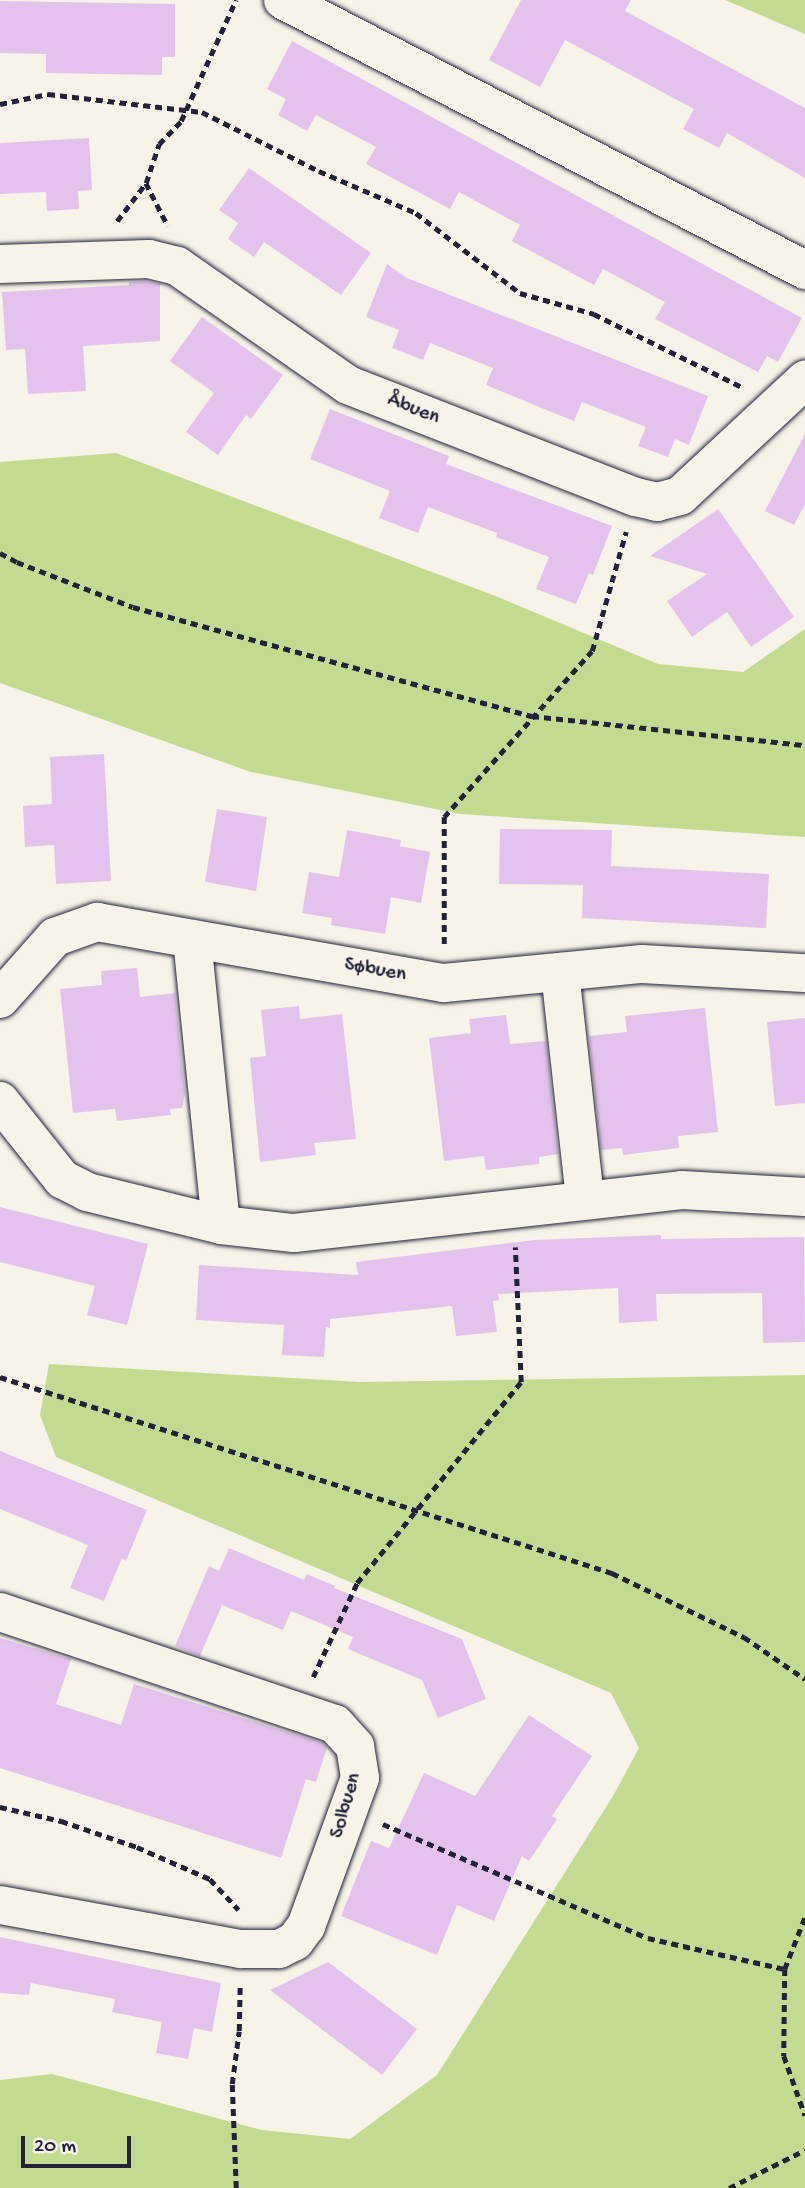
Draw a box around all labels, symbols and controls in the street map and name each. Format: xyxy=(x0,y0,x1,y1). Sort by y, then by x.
street label: Åbuen xyxy=(383,389,443,431)
street label: Søbuen xyxy=(342,953,408,989)
street label: Solbuen xyxy=(326,1770,368,1842)
scale bar xyxy=(24,2122,135,2166)
text: 20 m xyxy=(34,2135,76,2160)

